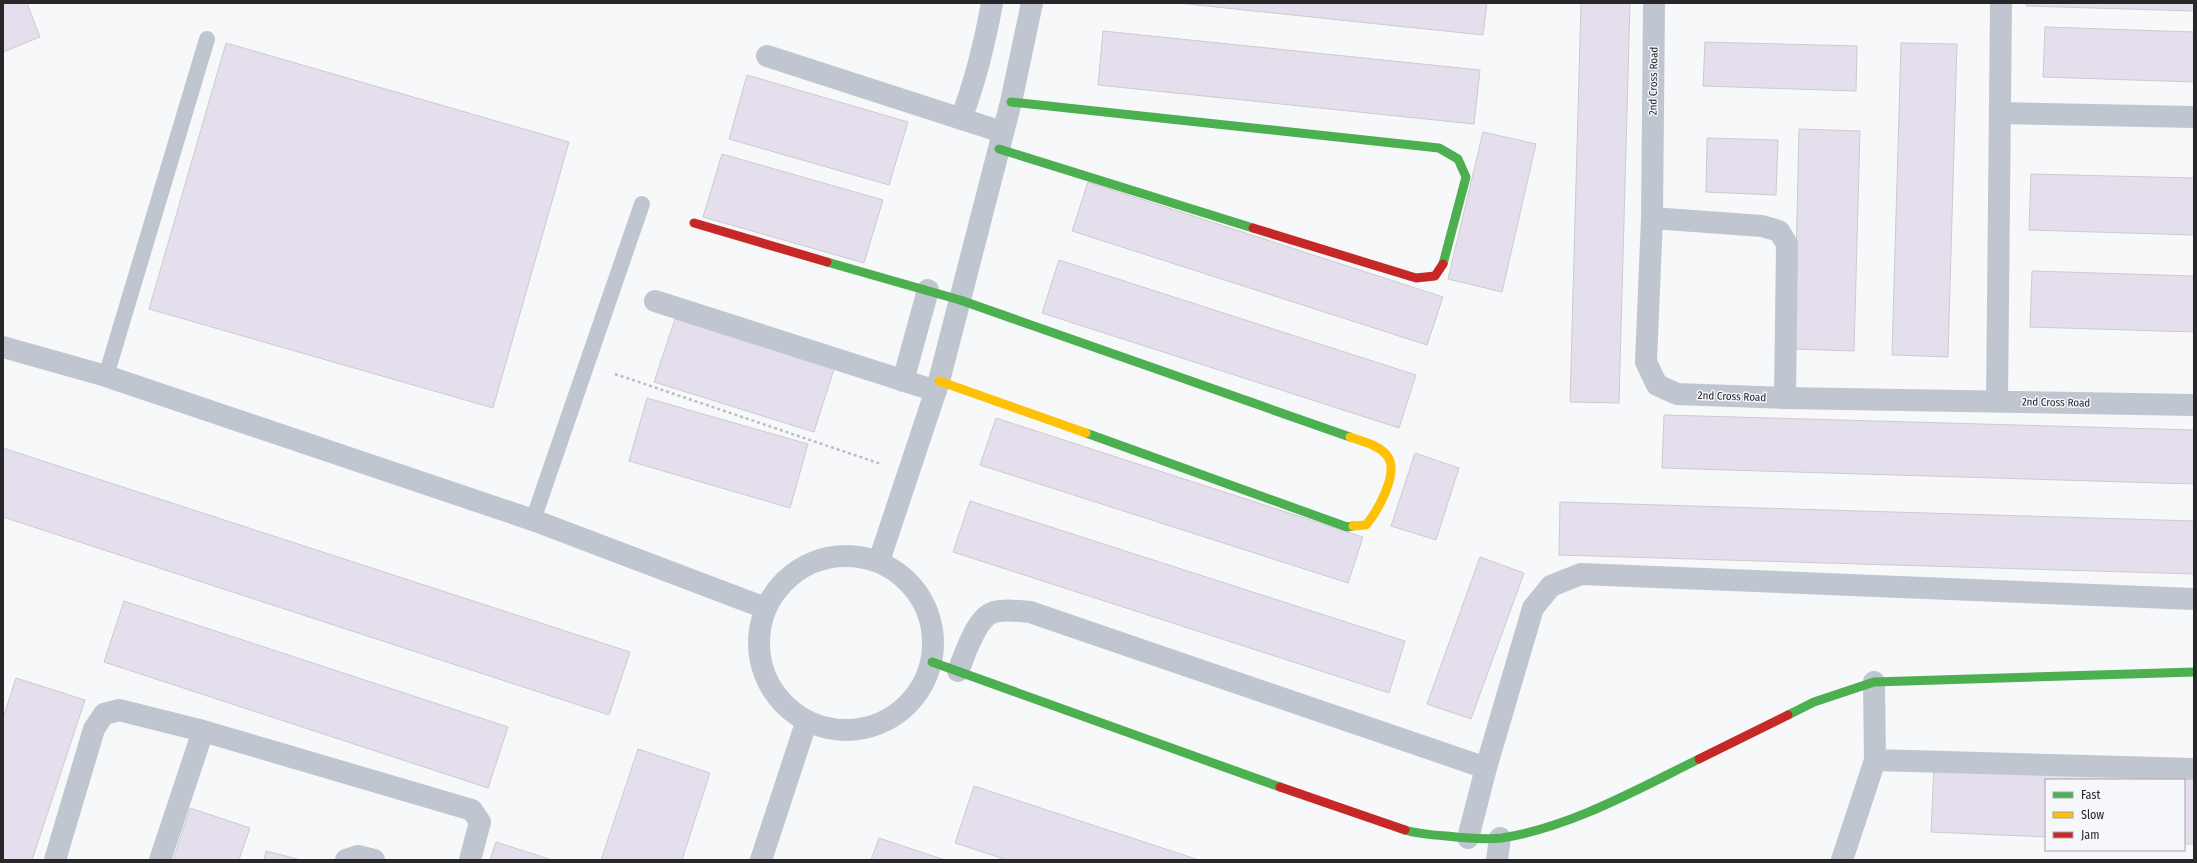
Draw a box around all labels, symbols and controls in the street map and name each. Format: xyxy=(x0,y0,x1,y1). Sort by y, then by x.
street label: 2nd Cross Road xyxy=(1646,47,1661,115)
street label: 2nd Cross Road xyxy=(1698,389,1766,404)
street label: 2nd Cross Road xyxy=(2022,395,2090,410)
legend xyxy=(2045,779,2185,851)
text: Fast xyxy=(2081,788,2100,802)
text: Slow xyxy=(2081,808,2104,822)
text: Jam xyxy=(2081,828,2099,842)

